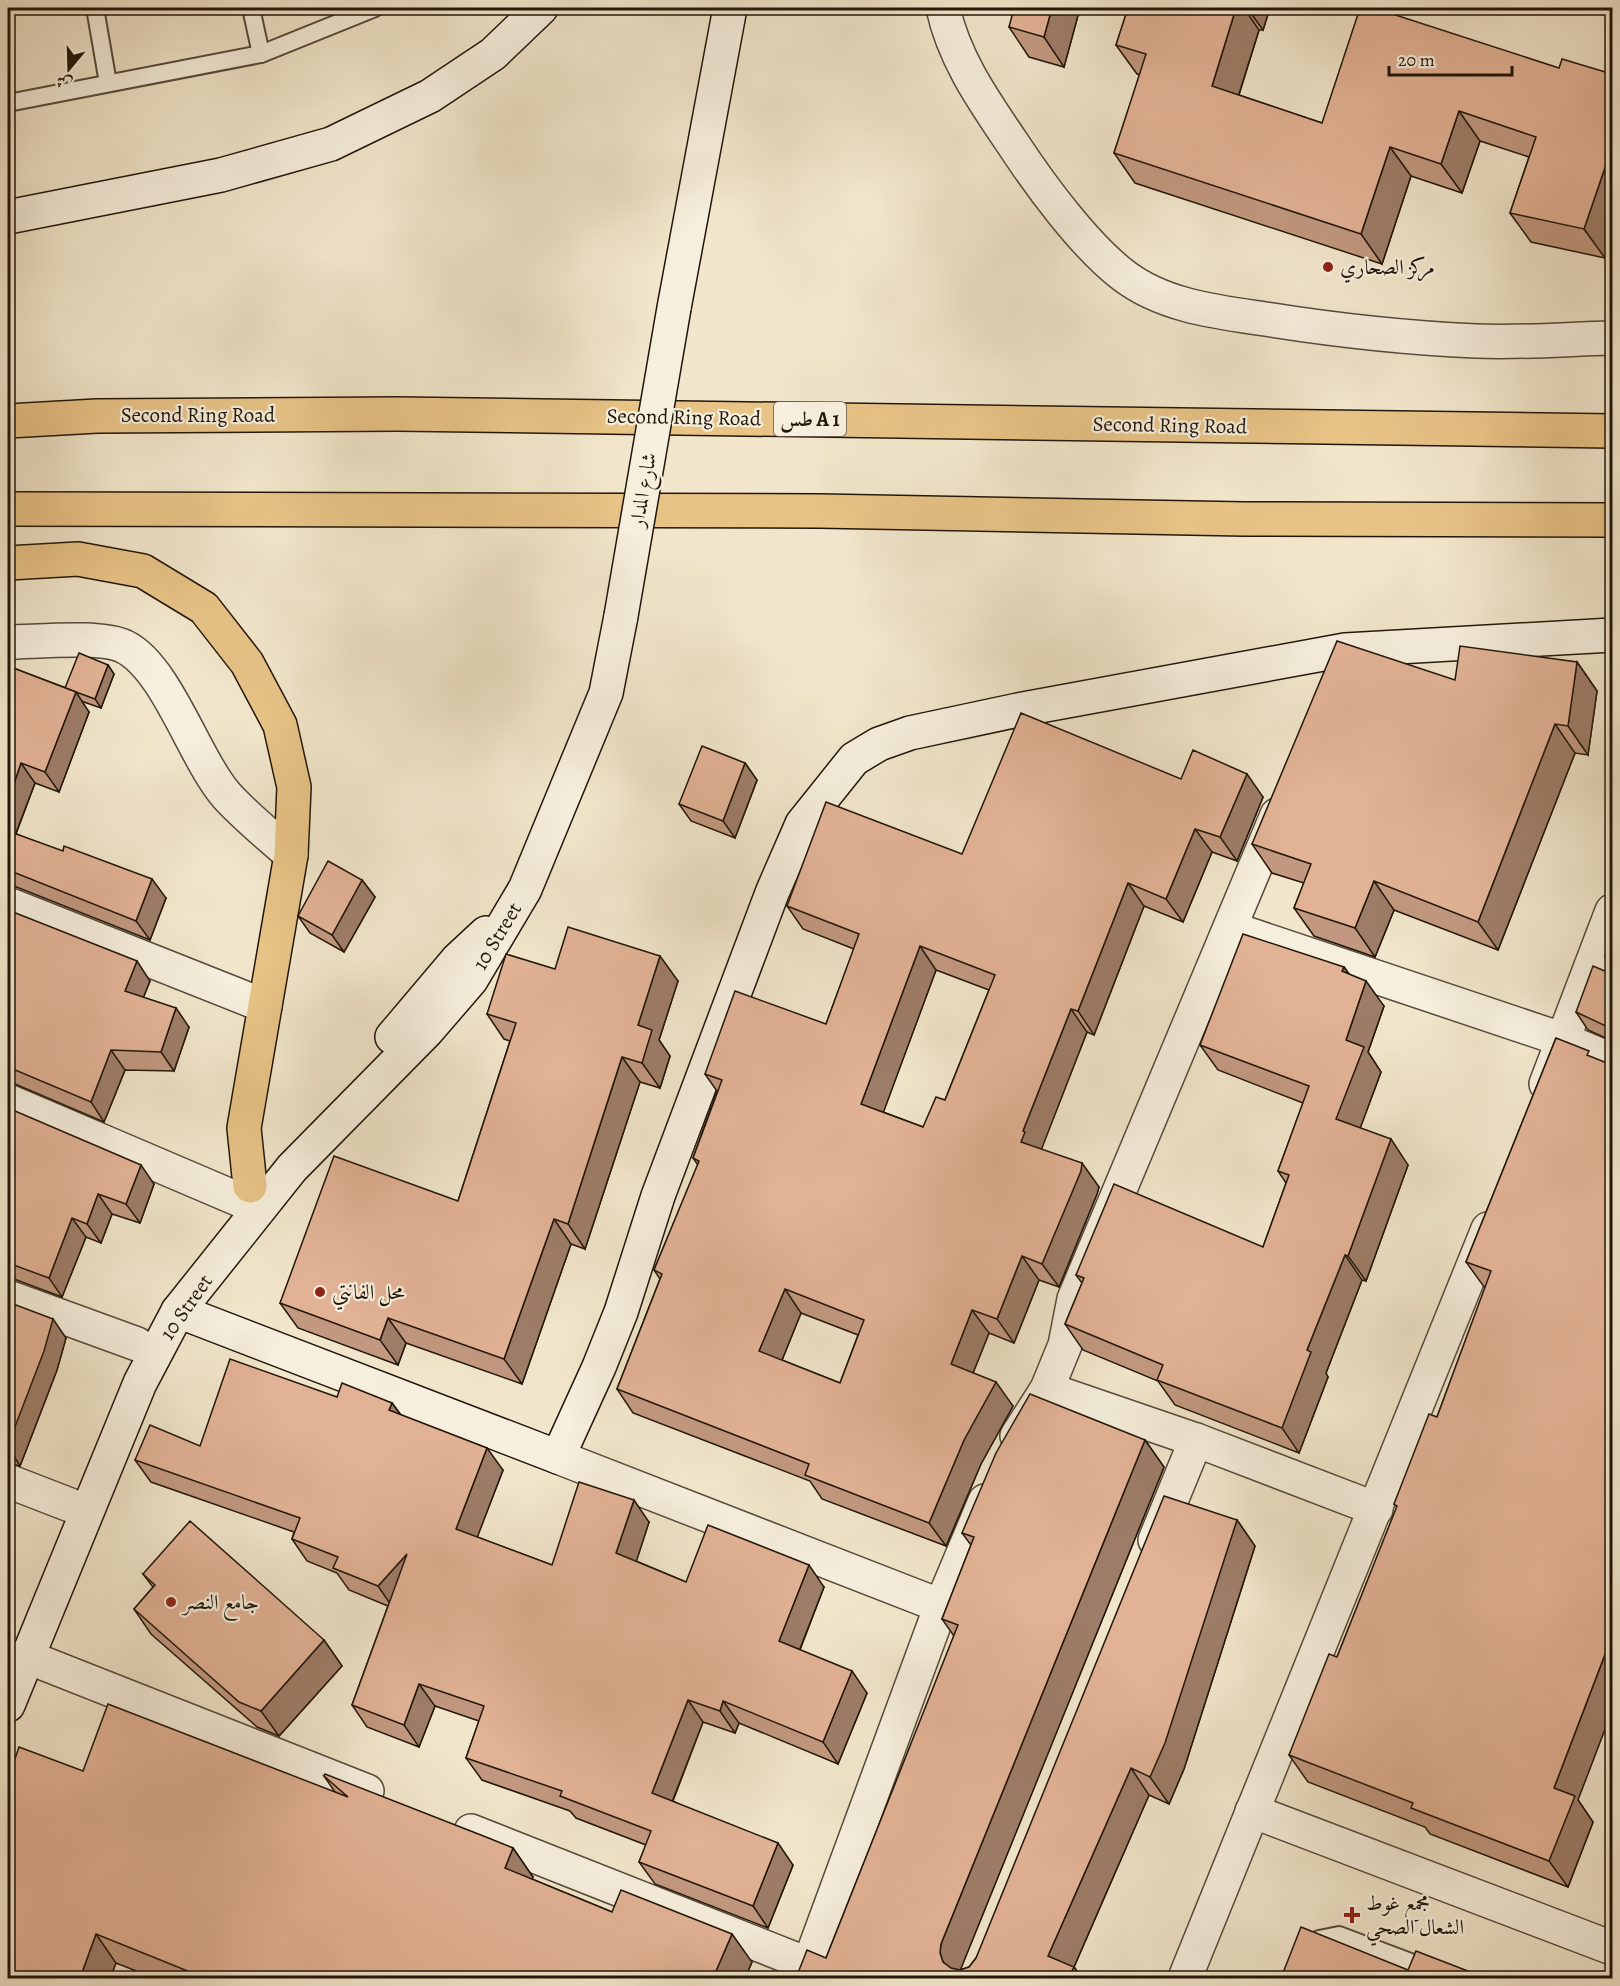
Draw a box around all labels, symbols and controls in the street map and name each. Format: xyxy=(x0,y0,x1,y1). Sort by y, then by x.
north arrow xyxy=(39,39,99,99)
scale bar xyxy=(1389,39,1512,77)
text: 20 m xyxy=(1398,48,1435,72)
text: ش xyxy=(53,69,76,95)
place label: مركز الصحاري xyxy=(1340,253,1435,283)
marker: مركز الصحاري xyxy=(1321,260,1335,274)
street label: Second Ring Road xyxy=(121,401,276,429)
street label: Second Ring Road xyxy=(606,402,762,432)
road number: طس A 1 xyxy=(774,402,846,436)
street label: Second Ring Road xyxy=(1092,410,1248,440)
street label: شارع المدار xyxy=(622,450,667,532)
street label: 10 Street xyxy=(466,897,528,975)
street label: 10 Street xyxy=(153,1269,219,1345)
place label: محل الفانتي xyxy=(332,1278,405,1311)
marker: محل الفانتي xyxy=(313,1285,327,1299)
place label: جامع النصر xyxy=(181,1588,259,1621)
marker: جامع النصر xyxy=(164,1595,178,1609)
place label: مجمع غوط الشعال الصحي xyxy=(1366,1889,1464,1947)
marker: مجمع غوط الشعال الصحي xyxy=(1343,1906,1361,1924)

